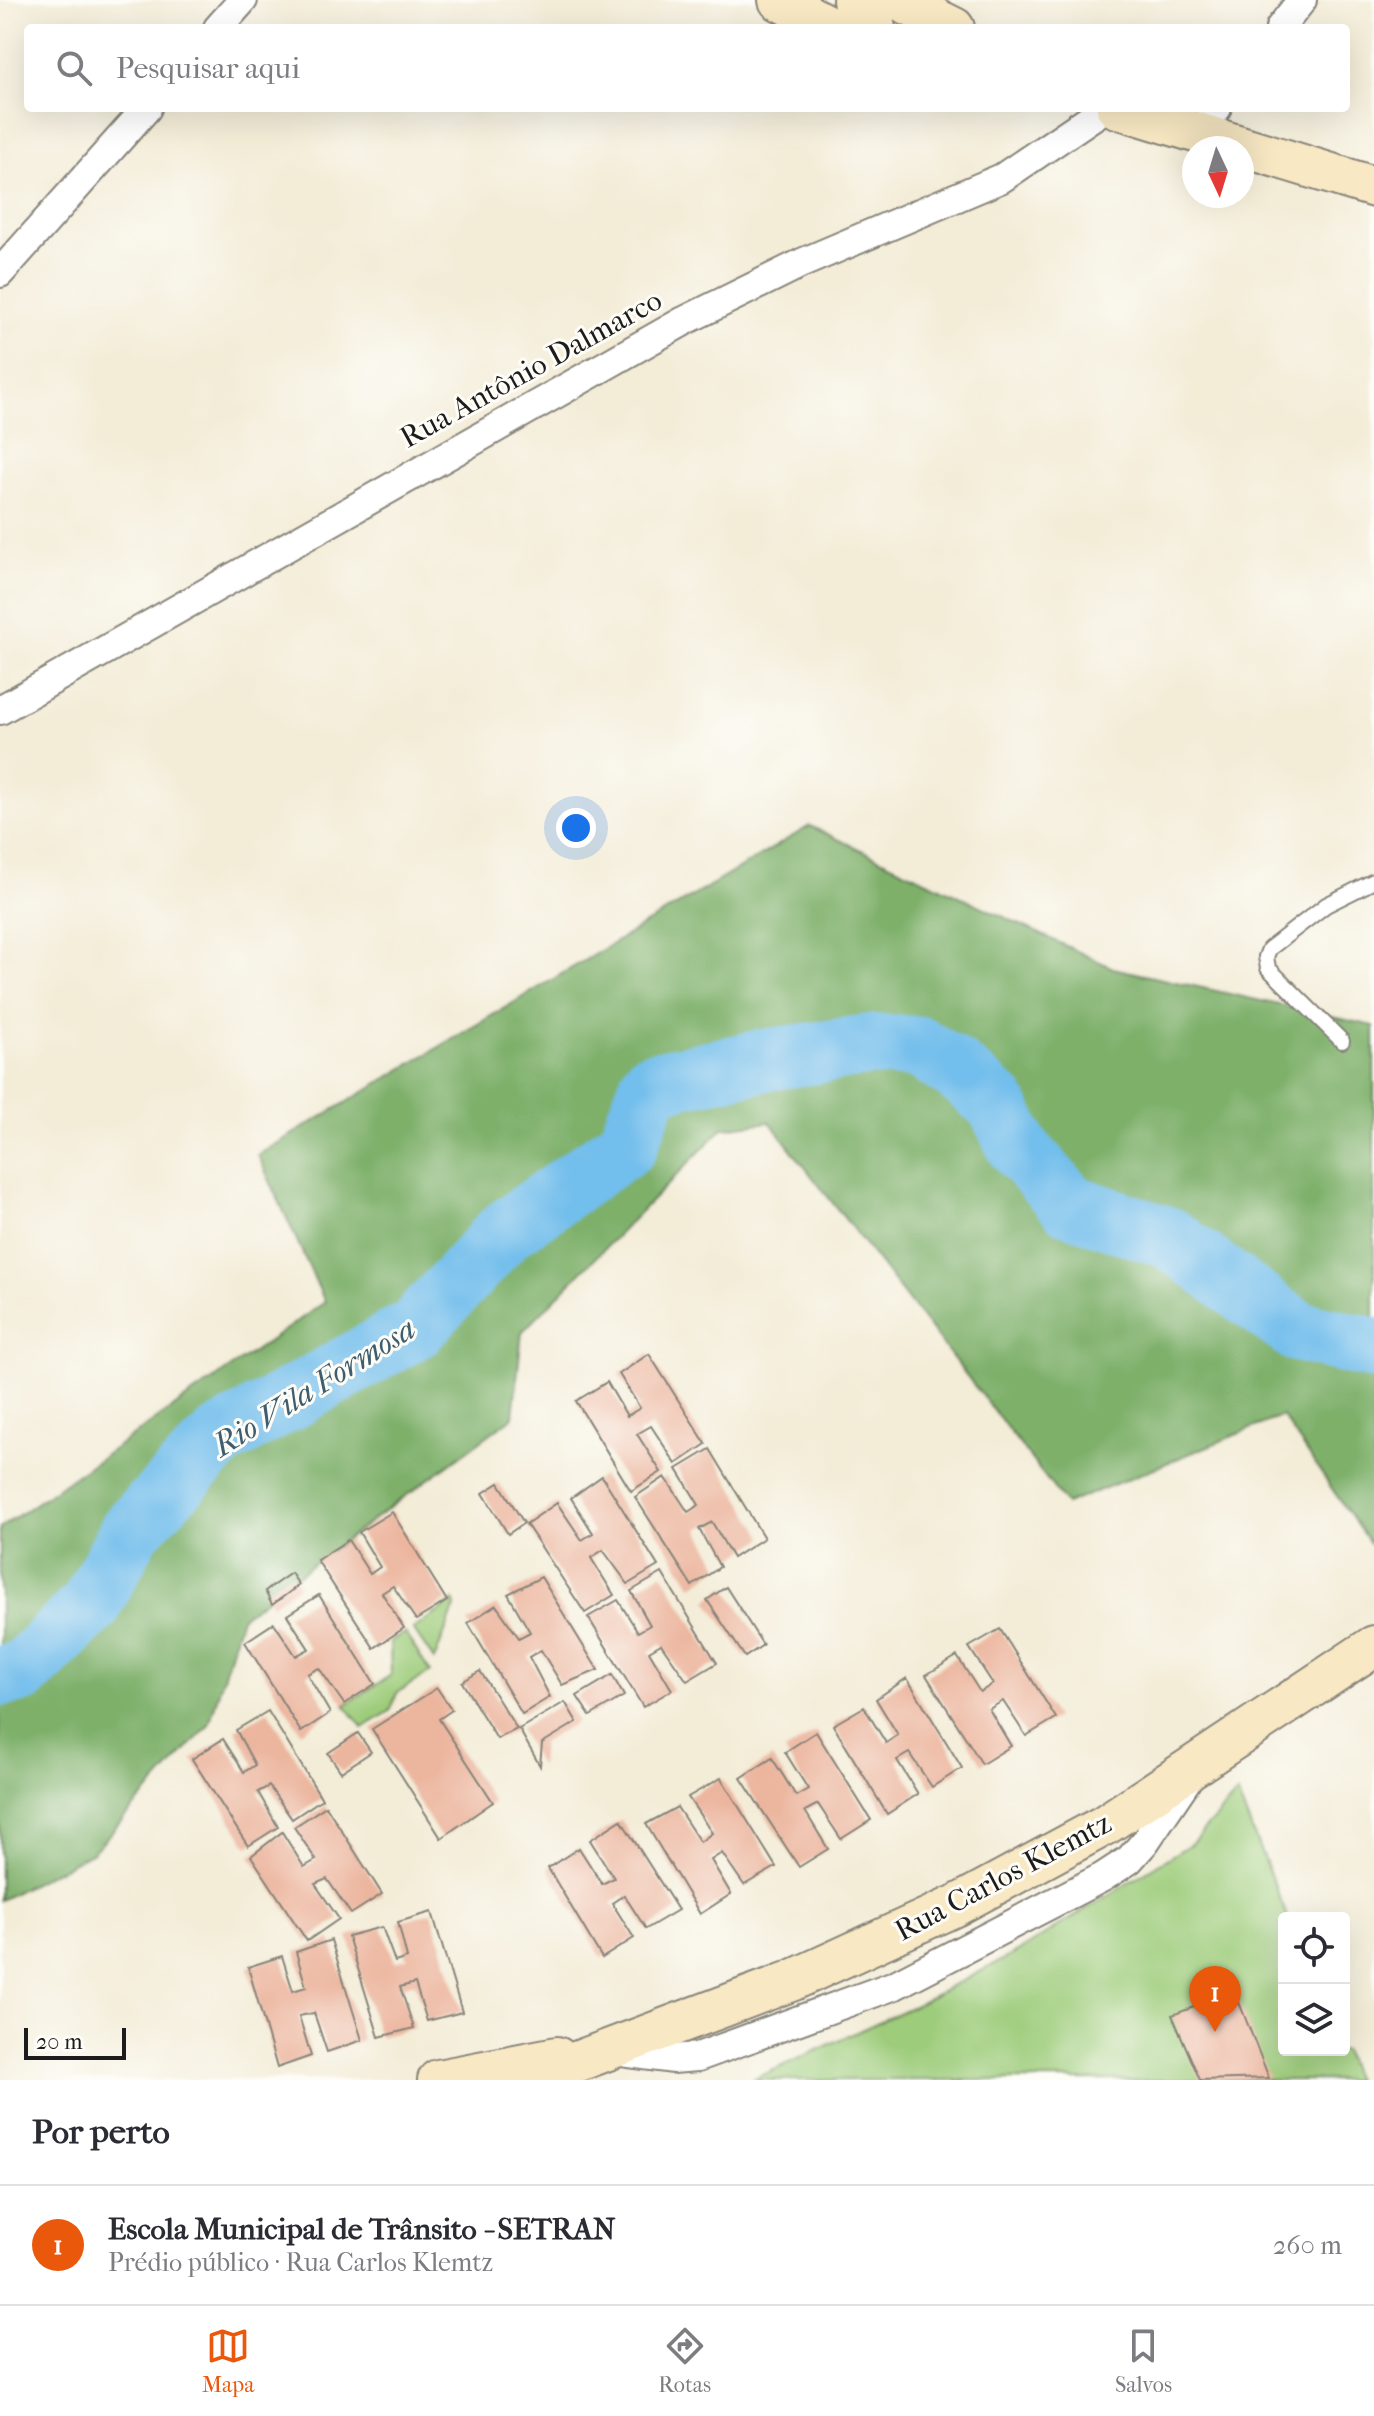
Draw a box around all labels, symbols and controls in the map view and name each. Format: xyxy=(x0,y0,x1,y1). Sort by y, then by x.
search box xyxy=(24,24,1350,112)
icon: search xyxy=(52,46,96,90)
text: Pesquisar aqui xyxy=(116,51,300,86)
north arrow xyxy=(1182,136,1254,208)
street label: Rua Antônio Dalmarco xyxy=(394,283,668,455)
your location xyxy=(556,808,596,848)
water label: Rio Vila Formosa xyxy=(205,1310,422,1465)
street label: Rua Carlos Klemtz xyxy=(889,1805,1117,1949)
map controls xyxy=(1278,1912,1350,2056)
button: locate xyxy=(1278,1912,1350,1984)
pin: 1 xyxy=(1189,1966,1241,2032)
button: layers xyxy=(1278,1984,1350,2056)
scale bar xyxy=(24,2024,126,2060)
text: 20 m xyxy=(36,2029,82,2055)
text: Por perto xyxy=(32,2112,170,2152)
text: Escola Municipal de Trânsito - SETRAN xyxy=(108,2212,615,2247)
text: 1 xyxy=(53,2230,63,2261)
text: 260 m xyxy=(1273,2230,1342,2261)
text: Prédio público · Rua Carlos Klemtz xyxy=(108,2247,493,2278)
tab: Mapa xyxy=(202,2324,254,2398)
tab: Rotas xyxy=(658,2324,711,2398)
tab: Salvos xyxy=(1115,2324,1172,2398)

